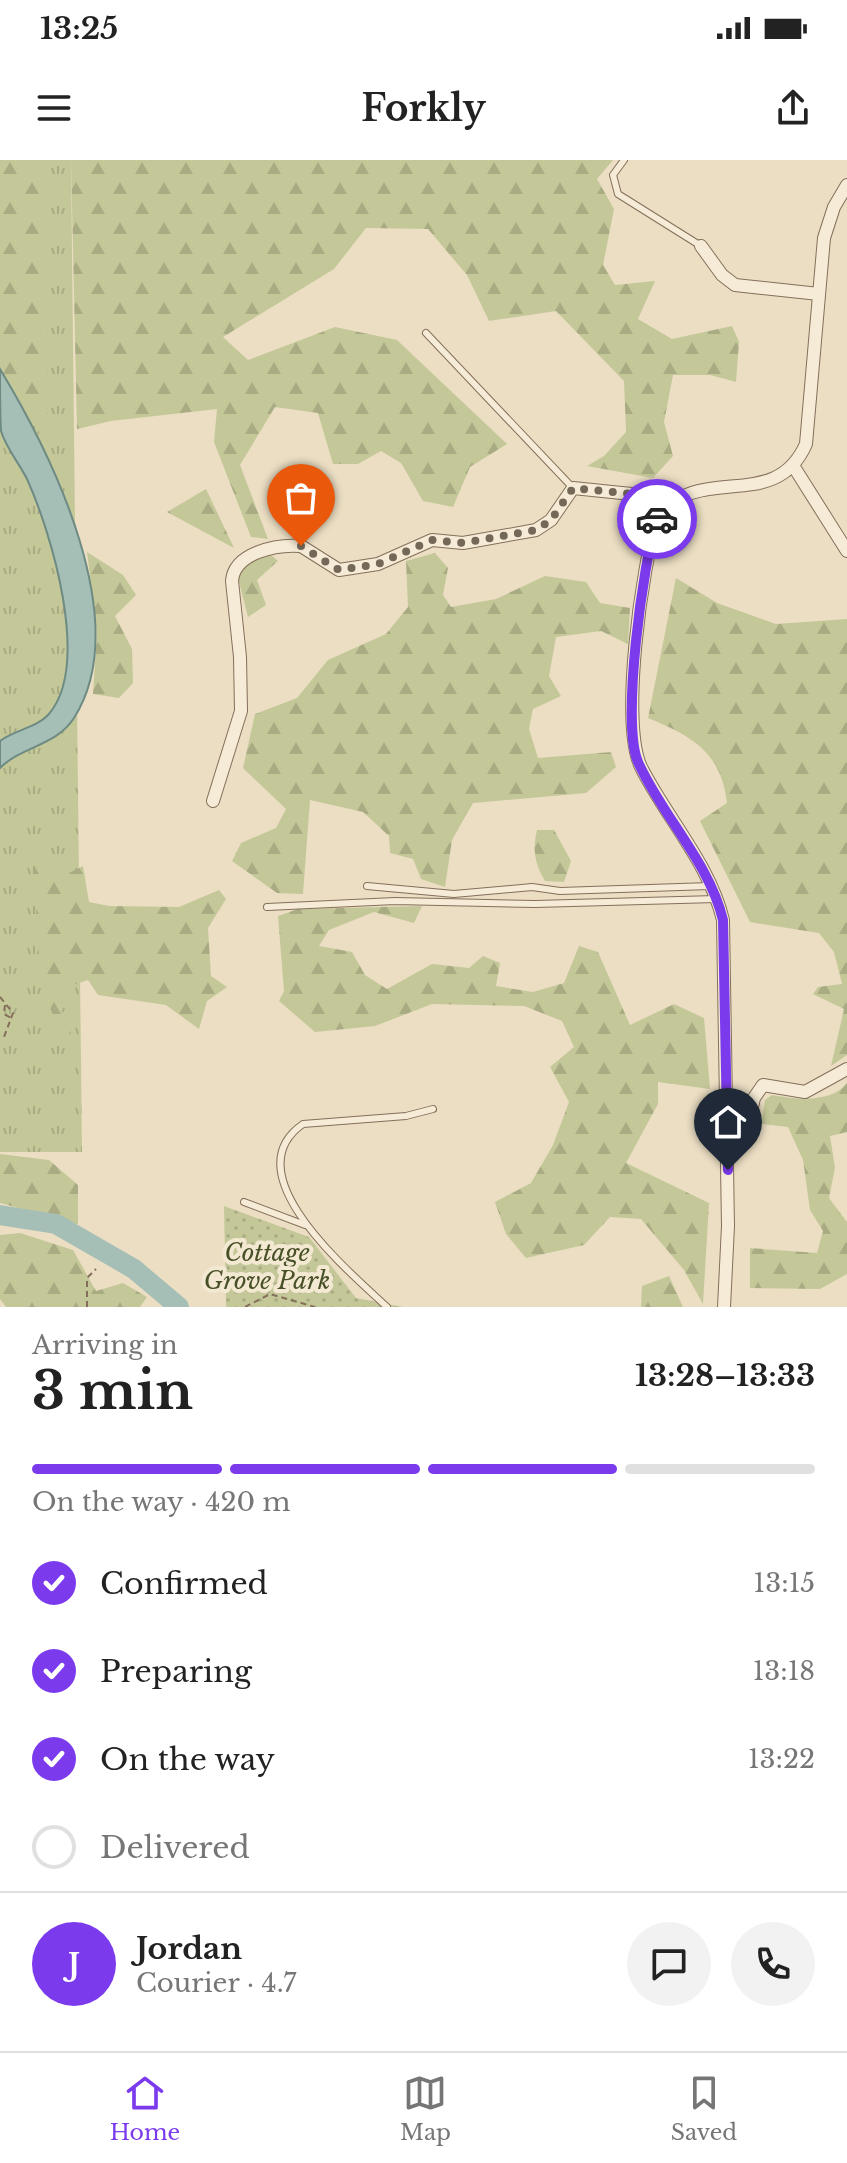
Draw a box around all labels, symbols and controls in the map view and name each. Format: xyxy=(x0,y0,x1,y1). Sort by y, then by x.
text: 13:25 xyxy=(40,10,118,47)
icon: menu xyxy=(32,86,76,130)
text: Forkly xyxy=(361,86,486,131)
icon: share xyxy=(771,86,815,130)
pin xyxy=(267,464,335,546)
icon: bag xyxy=(279,476,323,520)
courier xyxy=(617,479,697,559)
icon: car xyxy=(635,497,679,541)
pin xyxy=(694,1088,762,1170)
icon: home xyxy=(706,1100,750,1144)
park label: Cottage Grove Park xyxy=(204,1238,330,1295)
text: Arriving in xyxy=(32,1329,178,1361)
text: 13:28–13:33 xyxy=(635,1357,815,1394)
text: 3 min xyxy=(32,1359,193,1423)
text: On the way · 420 m xyxy=(32,1486,290,1518)
icon: check xyxy=(32,1561,76,1605)
text: Confirmed xyxy=(100,1565,268,1602)
text: 13:15 xyxy=(754,1567,815,1599)
icon: check xyxy=(32,1649,76,1693)
text: Preparing xyxy=(100,1653,252,1690)
text: 13:18 xyxy=(753,1655,815,1687)
icon: check xyxy=(32,1737,76,1781)
text: On the way xyxy=(100,1741,275,1778)
text: 13:22 xyxy=(748,1743,815,1775)
text: Delivered xyxy=(100,1829,250,1866)
button: chat xyxy=(627,1922,711,2006)
button: phone xyxy=(731,1922,815,2006)
text: Jordan xyxy=(136,1930,242,1967)
text: J xyxy=(68,1946,80,1983)
text: Courier · 4.7 xyxy=(136,1967,296,1999)
tab: Home xyxy=(110,2071,180,2146)
tab: Map xyxy=(400,2071,451,2146)
tab: Saved xyxy=(671,2071,737,2146)

